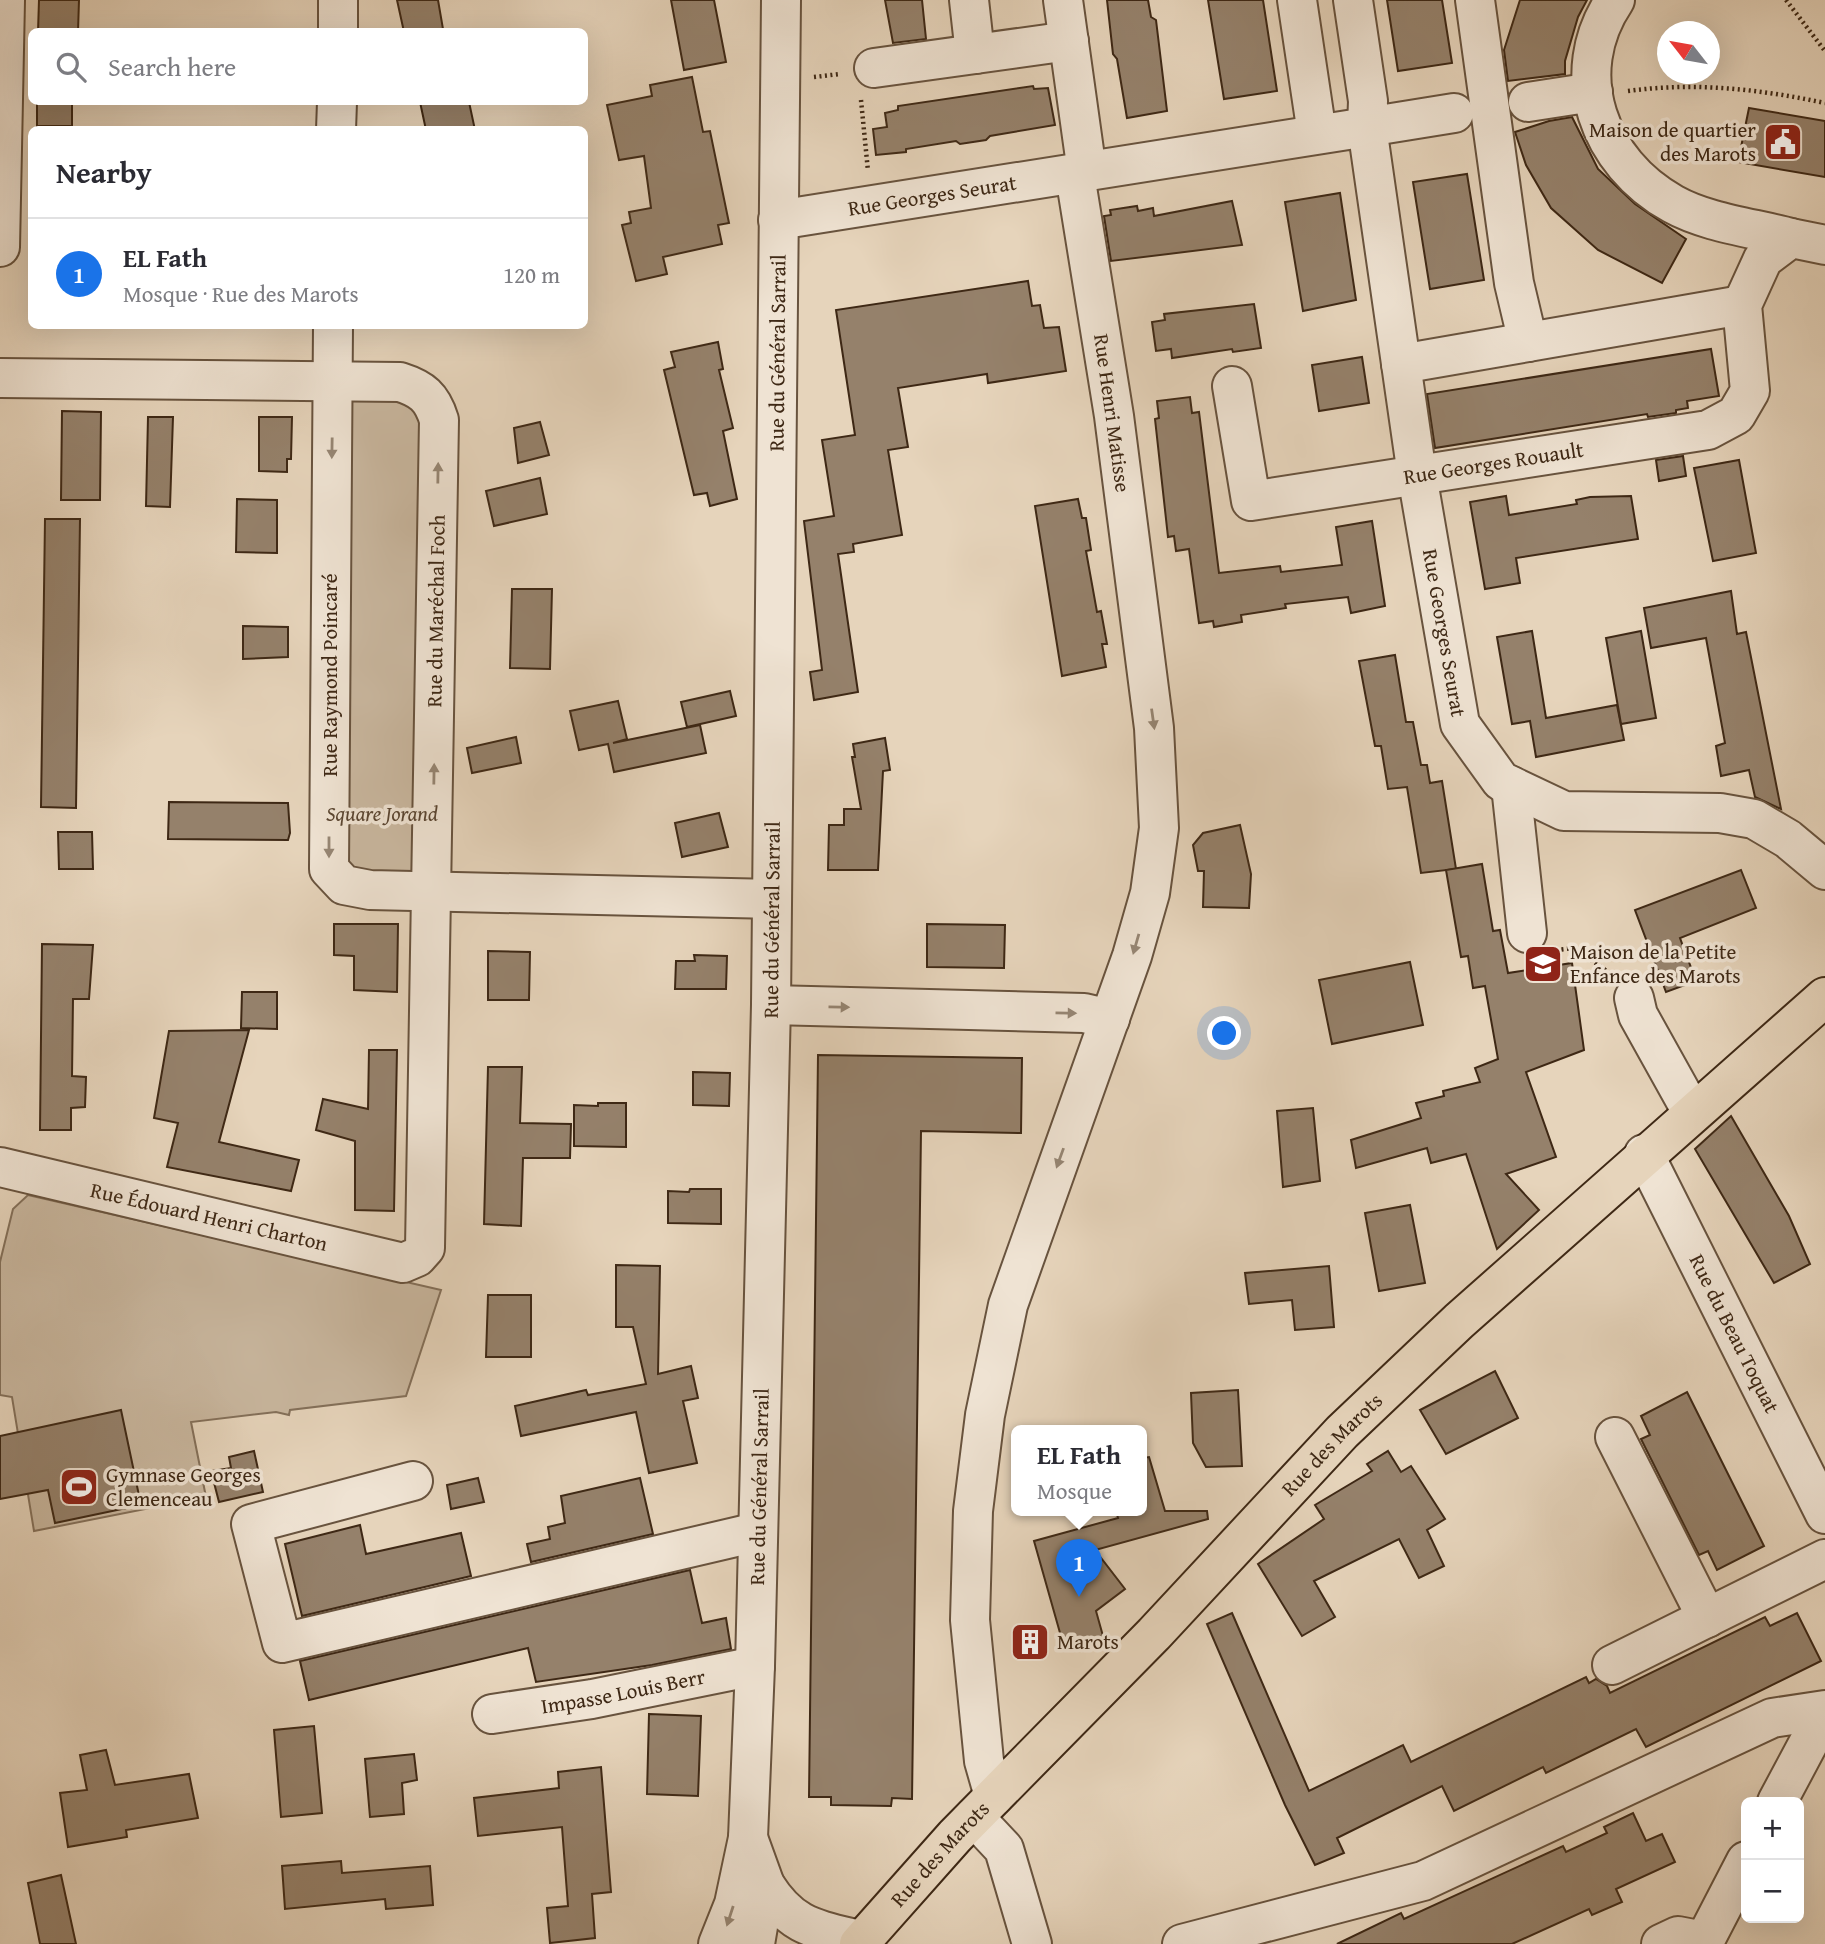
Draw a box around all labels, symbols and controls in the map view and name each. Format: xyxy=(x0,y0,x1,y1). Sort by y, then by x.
north arrow xyxy=(1657,21,1720,84)
search box xyxy=(28,28,588,105)
text: Search here xyxy=(108,47,236,86)
icon: search xyxy=(52,48,90,86)
place label: Maison de quartier des Marots xyxy=(1589,114,1756,169)
public building icon: Maison de quartier des Marots xyxy=(1762,121,1804,163)
text: Nearby xyxy=(56,150,152,194)
street label: Rue Georges Seurat xyxy=(846,167,1019,224)
text: EL Fath xyxy=(123,238,207,277)
street label: Rue du Général Sarrail xyxy=(761,254,793,452)
text: 1 xyxy=(73,258,85,291)
text: 120 m xyxy=(503,258,560,291)
text: Mosque · Rue des Marots xyxy=(123,277,359,310)
street label: Rue Henri Matisse xyxy=(1086,332,1139,494)
street label: Rue Georges Rouault xyxy=(1401,433,1586,492)
one-way arrow xyxy=(326,437,338,459)
one-way arrow xyxy=(432,462,444,484)
street label: Rue du Maréchal Foch xyxy=(418,514,453,708)
street label: Rue Georges Seurat xyxy=(1415,546,1475,720)
street label: Rue Raymond Poincaré xyxy=(314,573,345,777)
one-way arrow xyxy=(1148,708,1159,730)
one-way arrow xyxy=(428,763,440,785)
park label: Square Jorand xyxy=(326,798,438,829)
street label: Rue du Général Sarrail xyxy=(755,821,788,1019)
one-way arrow xyxy=(323,836,335,858)
one-way arrow xyxy=(1130,934,1140,955)
place label: Maison de la Petite Enfance des Marots xyxy=(1570,936,1741,991)
school or university icon: Maison de la Petite Enfance des Marots xyxy=(1522,943,1564,985)
one-way arrow xyxy=(828,1001,850,1012)
one-way arrow xyxy=(1055,1007,1077,1018)
your location xyxy=(1207,1016,1241,1050)
one-way arrow xyxy=(1054,1148,1065,1169)
street label: Rue Édouard Henri Charton xyxy=(87,1174,331,1259)
street label: Rue du Beau Toquat xyxy=(1682,1249,1788,1419)
street label: Rue des Marots xyxy=(1274,1385,1389,1503)
street label: Rue du Général Sarrail xyxy=(741,1388,777,1586)
popup xyxy=(1011,1425,1147,1516)
text: EL Fath xyxy=(1037,1435,1121,1474)
place label: Gymnase Georges Clemenceau xyxy=(106,1459,261,1514)
sports icon: Gymnase Georges Clemenceau xyxy=(58,1466,100,1508)
text: Mosque xyxy=(1037,1474,1112,1507)
pin: 1 xyxy=(1056,1539,1102,1597)
building icon: Marots xyxy=(1009,1621,1051,1663)
place label: Marots xyxy=(1057,1626,1119,1657)
street label: Impasse Louis Berr xyxy=(539,1660,708,1721)
street label: Rue des Marots xyxy=(883,1794,996,1914)
map controls xyxy=(1741,1797,1804,1923)
button: + xyxy=(1741,1797,1804,1860)
button: − xyxy=(1741,1860,1804,1923)
one-way arrow xyxy=(724,1905,735,1926)

